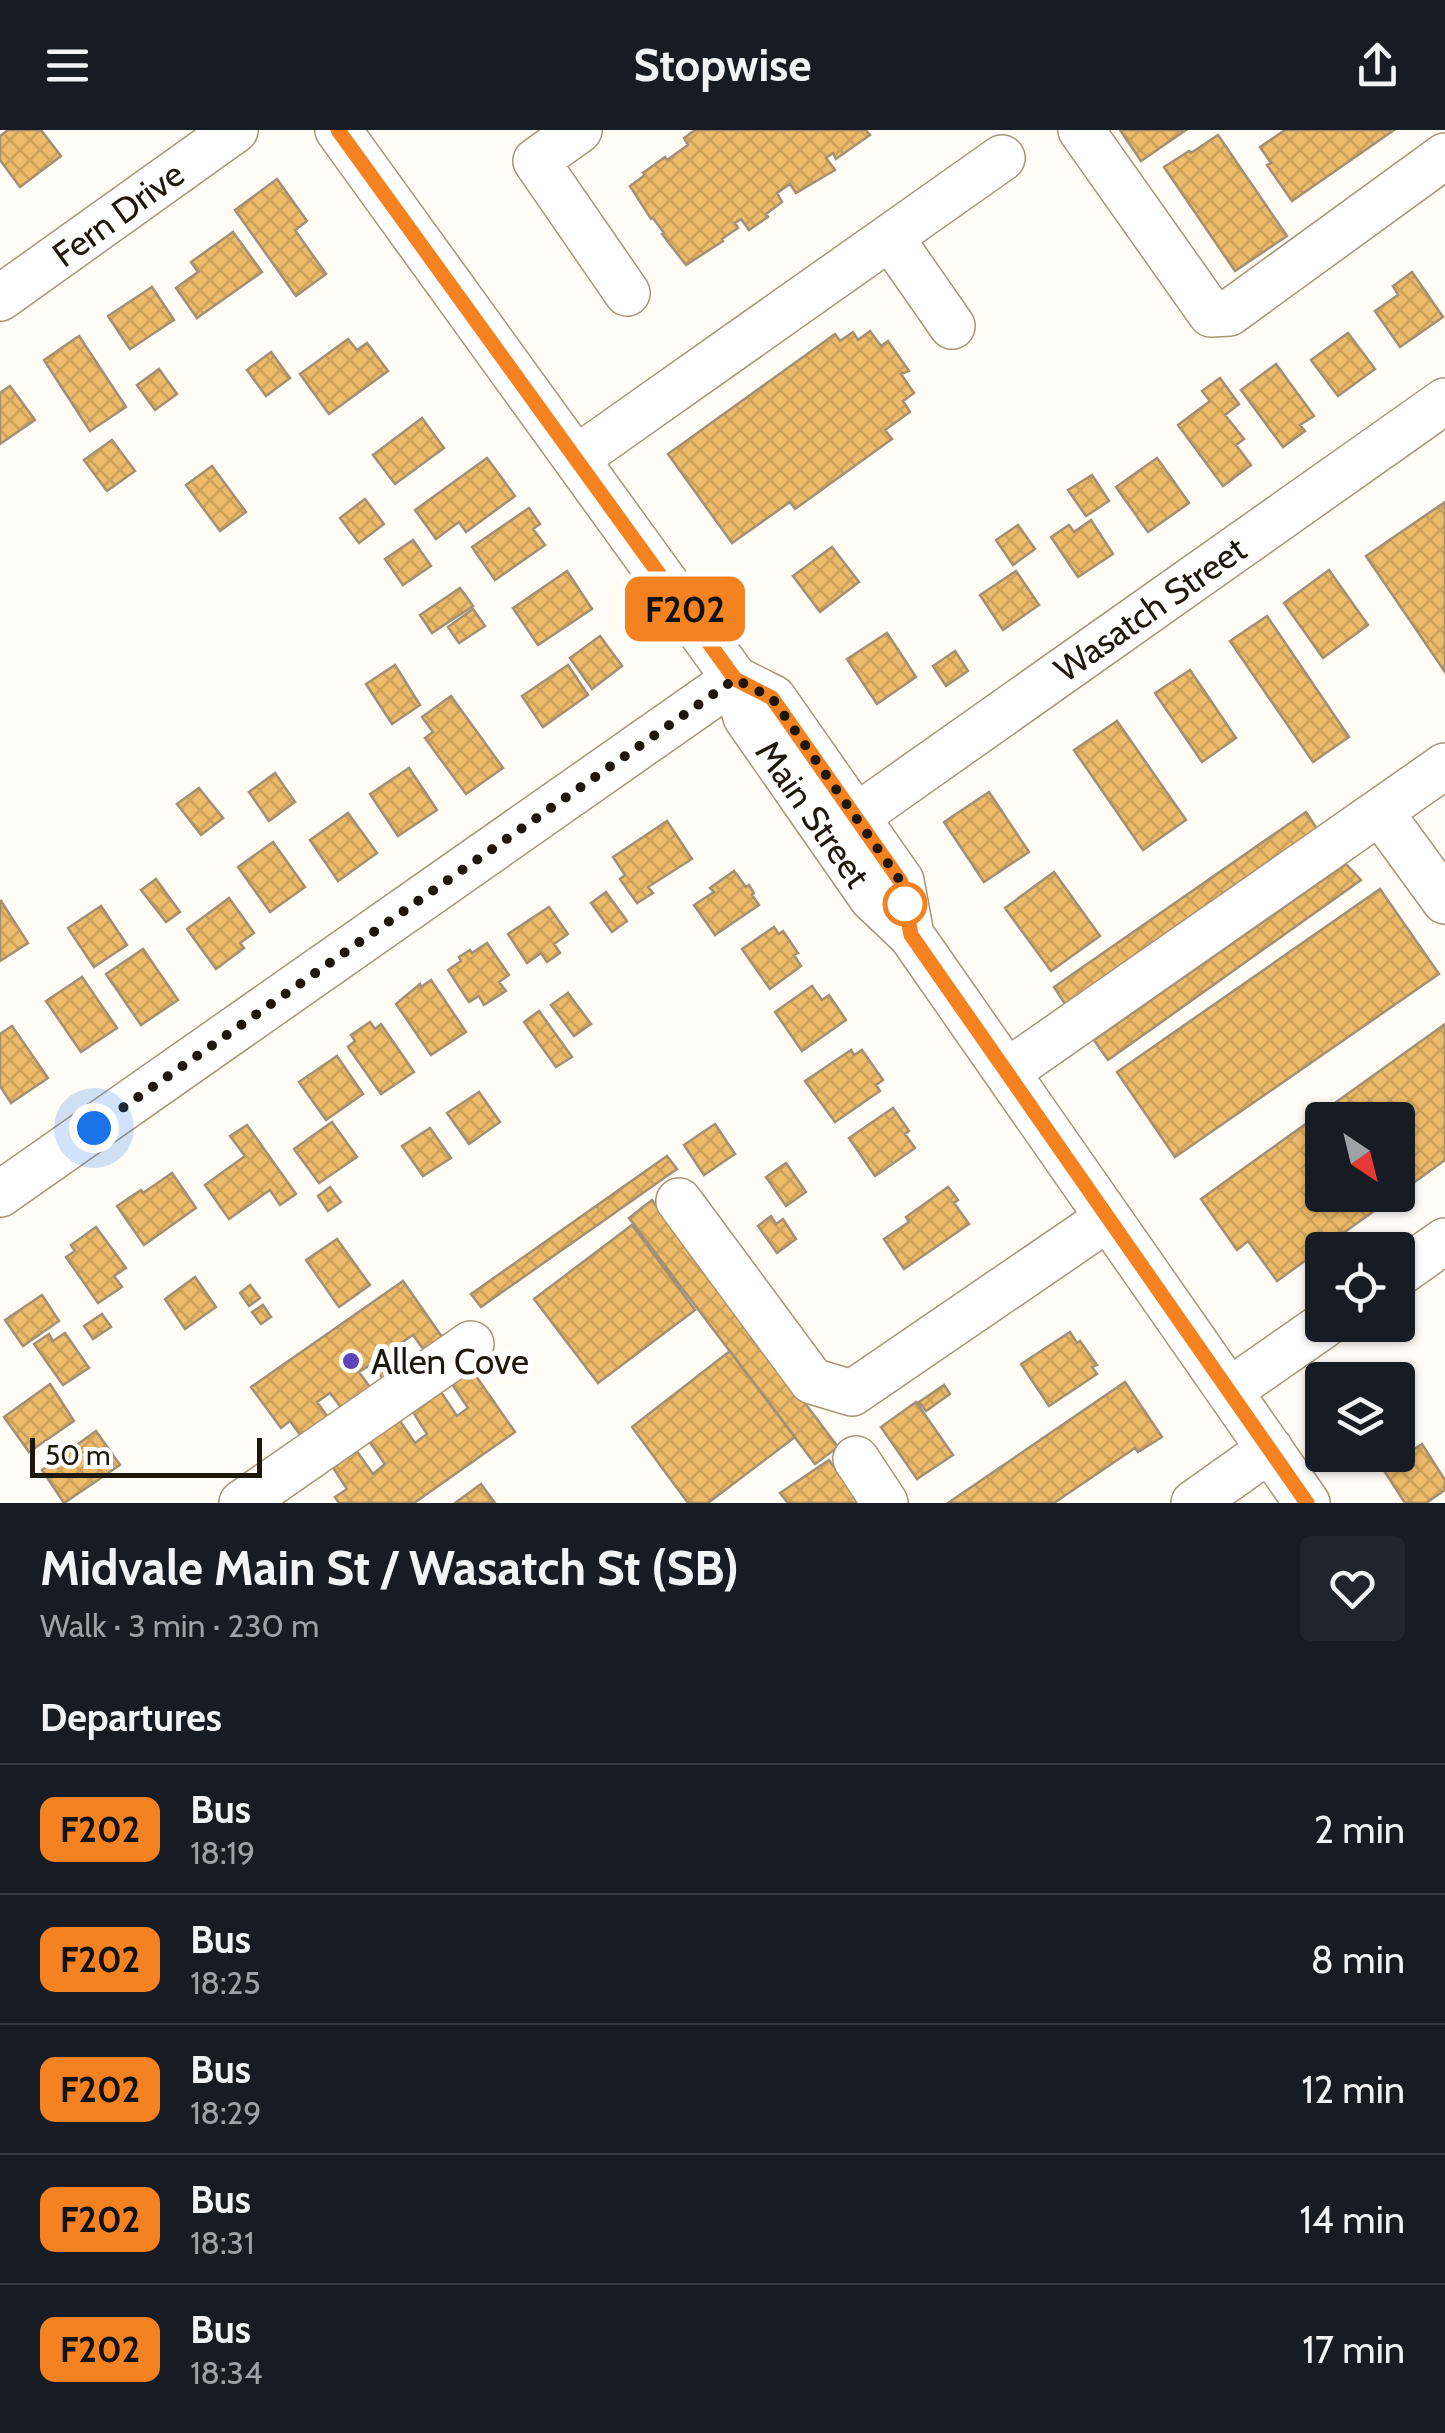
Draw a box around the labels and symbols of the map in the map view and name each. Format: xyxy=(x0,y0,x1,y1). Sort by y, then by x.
street label: Fern Drive xyxy=(44,152,192,276)
street label: Wasatch Street xyxy=(1046,527,1254,691)
line badge: F202 xyxy=(615,576,755,642)
street label: Main Street xyxy=(747,732,879,896)
unlabelled marker xyxy=(884,883,926,925)
north arrow xyxy=(1305,1102,1415,1212)
your location xyxy=(69,1103,119,1153)
place label: Allen Cove xyxy=(371,1340,529,1383)
marker: Allen Cove xyxy=(340,1350,362,1372)
scale bar xyxy=(30,1433,262,1478)

